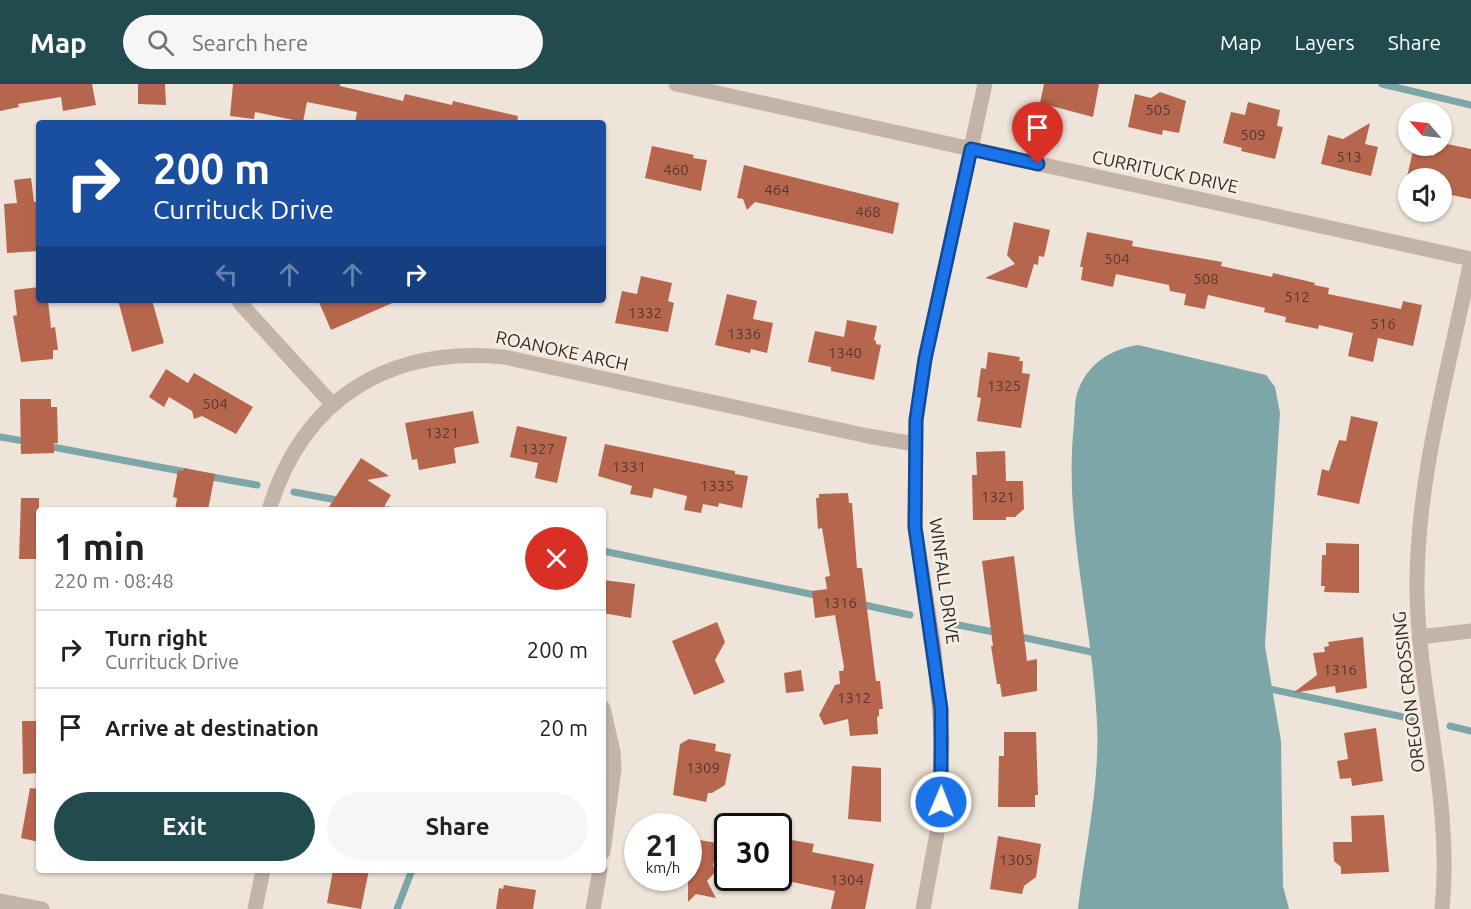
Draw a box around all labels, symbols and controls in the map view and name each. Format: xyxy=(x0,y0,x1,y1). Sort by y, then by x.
search box xyxy=(123,15,543,69)
icon: search xyxy=(144,26,177,59)
text: Map xyxy=(30,27,87,58)
text: Search here xyxy=(192,30,308,55)
text: Map xyxy=(1220,30,1261,54)
text: Layers xyxy=(1294,30,1355,54)
text: Share xyxy=(1388,30,1441,54)
house number: 505 xyxy=(1145,101,1171,118)
pin xyxy=(1012,102,1063,164)
north arrow xyxy=(1398,102,1452,156)
map controls xyxy=(1398,102,1452,222)
icon: arrive xyxy=(1021,111,1054,144)
house number: 509 xyxy=(1240,126,1266,143)
icon: right xyxy=(54,144,132,222)
text: 200 m xyxy=(153,145,270,192)
street label: CURRITUCK DRIVE xyxy=(1090,146,1240,196)
house number: 513 xyxy=(1336,148,1362,165)
house number: 460 xyxy=(663,161,689,178)
button: sound xyxy=(1398,168,1452,222)
house number: 464 xyxy=(764,181,790,198)
text: Currituck Drive xyxy=(153,194,334,224)
house number: 468 xyxy=(855,203,881,220)
house number: 504 xyxy=(1104,250,1130,267)
icon: left xyxy=(210,258,243,291)
icon: ahead xyxy=(273,258,306,291)
icon: ahead xyxy=(336,258,369,291)
icon: right xyxy=(399,258,432,291)
house number: 508 xyxy=(1193,270,1219,287)
house number: 512 xyxy=(1284,288,1310,305)
house number: 1332 xyxy=(628,304,662,321)
house number: 516 xyxy=(1370,315,1396,332)
house number: 1336 xyxy=(727,325,761,342)
street label: ROANOKE ARCH xyxy=(494,326,630,374)
house number: 1340 xyxy=(828,344,862,361)
house number: 1325 xyxy=(987,377,1021,394)
house number: 504 xyxy=(202,395,228,412)
house number: 1321 xyxy=(425,424,459,441)
house number: 1327 xyxy=(521,440,555,457)
house number: 1331 xyxy=(612,458,646,475)
house number: 1335 xyxy=(700,477,734,494)
house number: 1321 xyxy=(981,488,1015,505)
street label: WINFALL DRIVE xyxy=(926,517,964,645)
text: 1 min xyxy=(54,526,145,567)
button: close xyxy=(525,527,588,590)
text: 220 m · 08:48 xyxy=(54,569,174,592)
house number: 1316 xyxy=(823,594,857,611)
street label: OREGON CROSSING xyxy=(1388,610,1428,774)
text: Turn right xyxy=(105,625,207,650)
icon: right xyxy=(54,633,87,666)
text: 200 m xyxy=(527,637,588,662)
text: Currituck Drive xyxy=(105,650,239,673)
house number: 1316 xyxy=(1323,661,1357,678)
house number: 1312 xyxy=(837,689,871,706)
icon: arrive xyxy=(54,711,87,744)
text: Arrive at destination xyxy=(105,715,319,740)
text: 20 m xyxy=(539,715,588,740)
house number: 1309 xyxy=(686,759,720,776)
position arrow xyxy=(909,770,973,834)
button: Exit xyxy=(54,792,315,861)
button: Share xyxy=(327,792,588,861)
speed limit sign: 30 xyxy=(714,813,792,891)
text: 21 xyxy=(646,828,680,862)
house number: 1305 xyxy=(999,851,1033,868)
text: km/h xyxy=(646,859,680,876)
house number: 1304 xyxy=(830,871,864,888)

